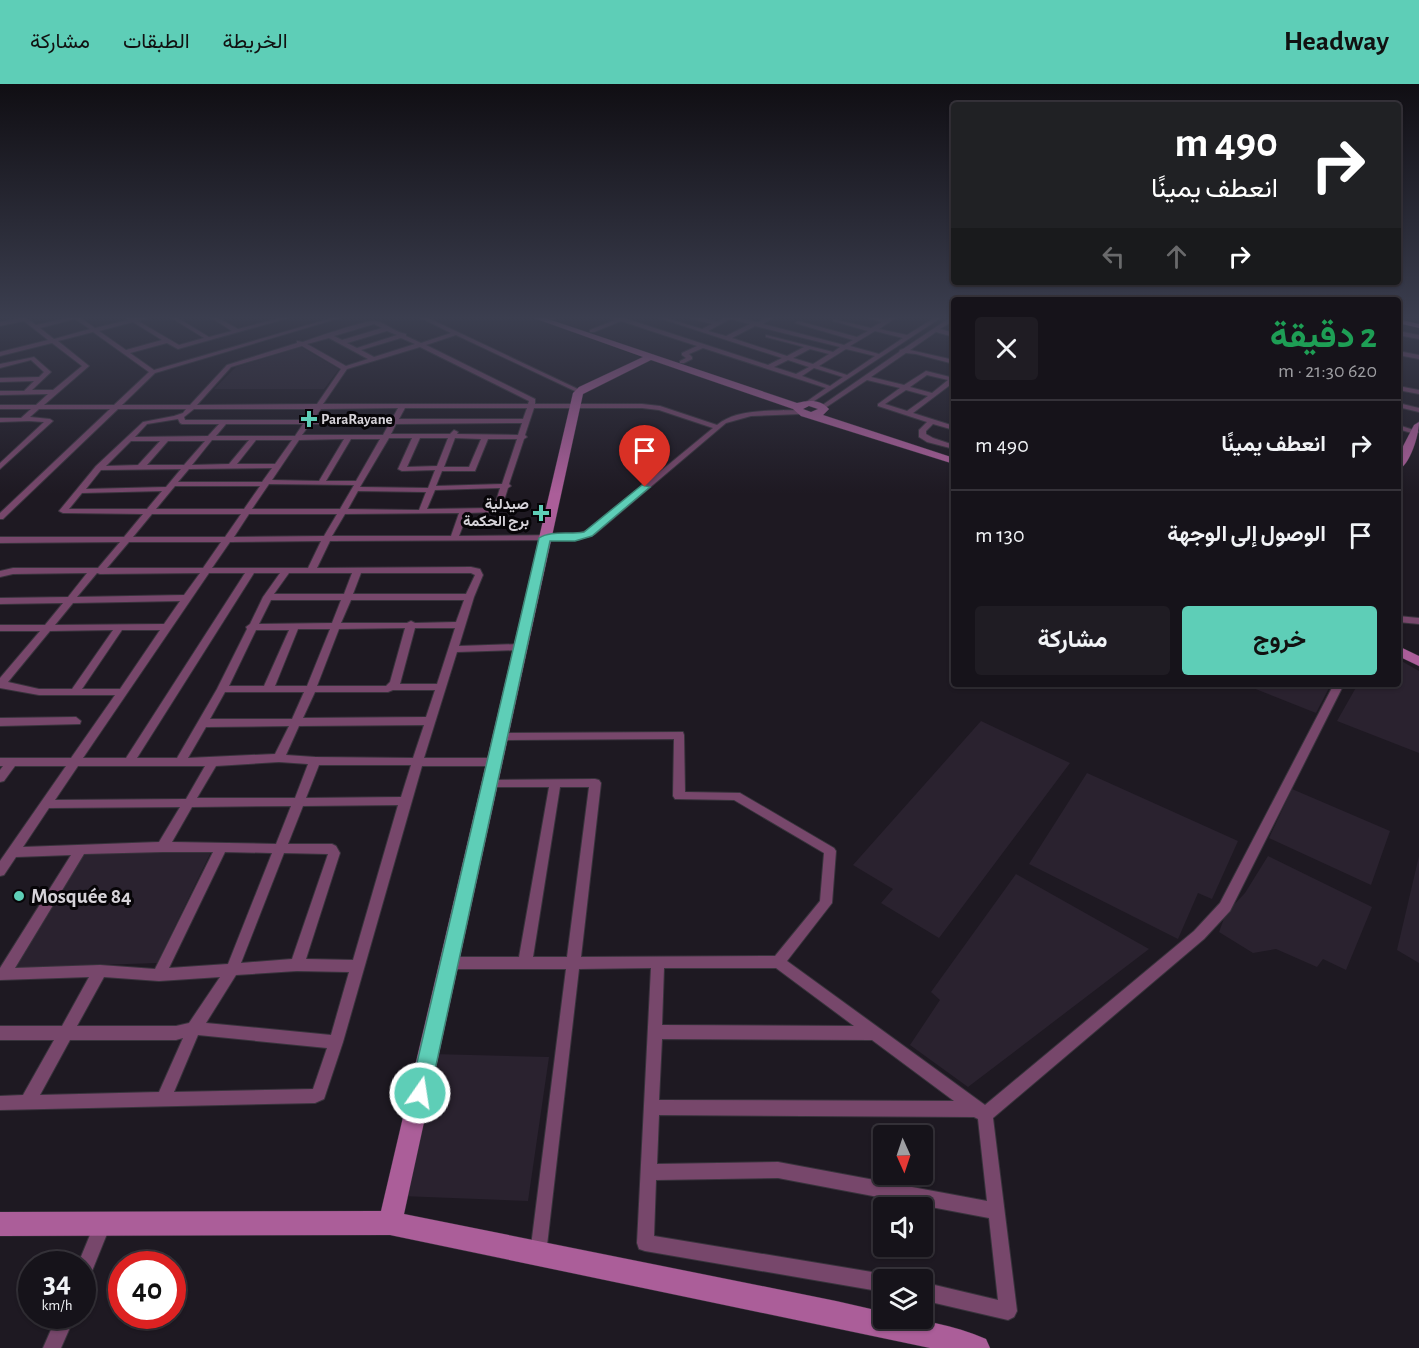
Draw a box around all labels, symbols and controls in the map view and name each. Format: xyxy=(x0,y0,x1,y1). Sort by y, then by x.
text: Headway xyxy=(1284,28,1389,56)
text: مشاركة xyxy=(30,31,90,52)
text: الطبقات xyxy=(123,31,190,52)
text: الخريطة xyxy=(223,31,288,52)
text: 490 m xyxy=(1174,122,1278,164)
icon: right xyxy=(1299,126,1377,204)
text: انعطف يمينًا xyxy=(1151,175,1278,202)
icon: left xyxy=(1097,240,1130,273)
icon: ahead xyxy=(1160,240,1193,273)
icon: right xyxy=(1223,240,1256,273)
button: close xyxy=(975,317,1038,380)
text: 2 دقيقة xyxy=(1270,318,1377,354)
text: 620 m · 21:30 xyxy=(1278,361,1377,381)
marker: ParaRayane xyxy=(302,412,316,426)
place label: ParaRayane xyxy=(321,412,393,427)
pin xyxy=(619,425,670,487)
icon: right xyxy=(1344,429,1377,462)
text: انعطف يمينًا xyxy=(1221,433,1326,455)
icon: arrive xyxy=(628,434,661,467)
text: 490 m xyxy=(975,434,1029,456)
place label: صيدلية برج الحكمة xyxy=(463,497,529,531)
marker: صيدلية برج الحكمة xyxy=(534,506,548,520)
icon: arrive xyxy=(1344,519,1377,552)
text: الوصول إلى الوجهة xyxy=(1167,523,1326,545)
text: 130 m xyxy=(975,524,1025,546)
button: مشاركة xyxy=(975,606,1170,675)
button: خروج xyxy=(1182,606,1377,675)
place label: Mosquée 84 xyxy=(31,886,132,907)
marker: Mosquée 84 xyxy=(12,889,26,903)
position arrow xyxy=(388,1061,452,1125)
north arrow xyxy=(873,1125,933,1185)
map controls xyxy=(873,1125,933,1329)
button: sound xyxy=(873,1197,933,1257)
speed limit sign: 40 xyxy=(108,1251,186,1329)
text: 34 xyxy=(43,1268,71,1298)
button: layers xyxy=(873,1269,933,1329)
text: km/h xyxy=(42,1298,72,1313)

